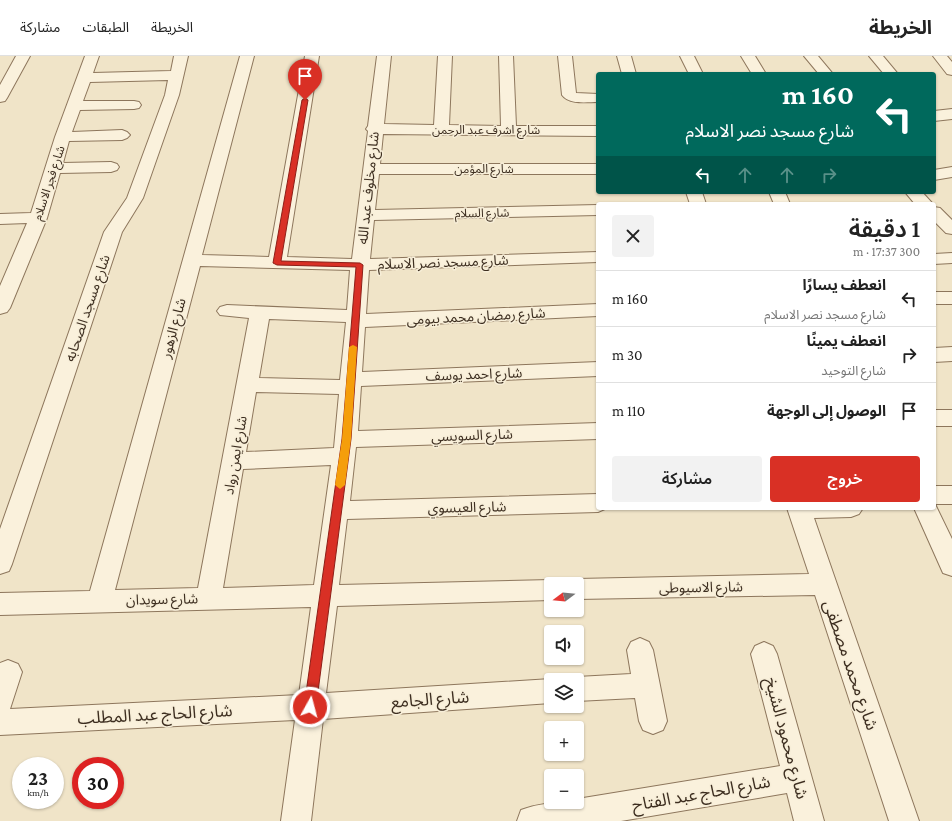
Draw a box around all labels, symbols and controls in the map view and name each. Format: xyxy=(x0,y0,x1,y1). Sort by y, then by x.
text: الخريطة xyxy=(869,17,932,38)
text: مشاركة xyxy=(20,19,60,35)
text: الطبقات xyxy=(82,19,129,35)
text: الخريطة xyxy=(151,19,193,35)
pin xyxy=(288,59,322,100)
icon: arrive xyxy=(294,65,316,87)
text: 160 m xyxy=(782,79,854,110)
icon: left xyxy=(868,88,920,140)
text: شارع مسجد نصر الاسلام xyxy=(686,121,854,141)
street label: شارع اشرف عبد الرحمن xyxy=(432,123,540,139)
street label: شارع مخلوف عبد الله xyxy=(354,131,385,245)
street label: شارع فجر الاسلام xyxy=(30,144,70,223)
street label: شارع المؤمن xyxy=(454,162,514,178)
icon: left xyxy=(692,164,714,186)
icon: ahead xyxy=(734,164,756,186)
icon: ahead xyxy=(776,164,798,186)
icon: right xyxy=(818,164,840,186)
street label: شارع السلام xyxy=(454,206,510,222)
button: close xyxy=(612,215,654,257)
text: 1 دقيقة xyxy=(849,215,920,242)
text: 300 m · 17:37 xyxy=(853,244,920,259)
street label: شارع مسجد الصحابه xyxy=(61,252,116,365)
street label: شارع مسجد نصر الاسلام xyxy=(377,252,509,275)
text: انعطف يسارًا xyxy=(803,277,886,293)
icon: left xyxy=(898,288,920,310)
text: 160 m xyxy=(612,291,648,307)
street label: شارع الزهور xyxy=(157,296,192,362)
street label: شارع رمضان محمد بيومى xyxy=(406,304,546,331)
text: شارع مسجد نصر الاسلام xyxy=(764,307,886,322)
text: انعطف يمينًا xyxy=(806,333,886,349)
icon: right xyxy=(898,344,920,366)
text: 30 m xyxy=(612,347,642,363)
text: شارع التوحيد xyxy=(821,363,886,378)
street label: شارع احمد يوسف xyxy=(425,364,523,387)
icon: arrive xyxy=(898,400,920,422)
text: 110 m xyxy=(612,403,645,419)
text: الوصول إلى الوجهة xyxy=(767,403,886,419)
street label: شارع ايمن رواد xyxy=(220,414,253,496)
street label: شارع السويسي xyxy=(431,426,513,448)
button: مشاركة xyxy=(612,456,762,502)
button: خروج xyxy=(770,456,920,502)
street label: شارع العيسوي xyxy=(428,498,506,519)
north arrow xyxy=(544,577,584,617)
map controls xyxy=(544,577,584,809)
street label: شارع الاسيوطى xyxy=(659,578,743,599)
street label: شارع سويدان xyxy=(126,590,198,611)
street label: شارع محمد مصطفى xyxy=(817,598,882,734)
button: sound xyxy=(544,625,584,665)
button: layers xyxy=(544,673,584,713)
street label: شارع محمود الشيخ xyxy=(758,675,812,802)
position arrow xyxy=(289,686,331,728)
street label: شارع الجامع xyxy=(390,687,470,715)
street label: شارع الحاج عبد المطلب xyxy=(77,701,233,731)
button: + xyxy=(544,721,584,761)
speed limit sign: 30 xyxy=(72,757,124,809)
text: 23 xyxy=(28,767,48,789)
button: − xyxy=(544,769,584,809)
street label: شارع الحاج عبد الفتاح xyxy=(630,772,772,818)
text: km/h xyxy=(27,787,49,798)

